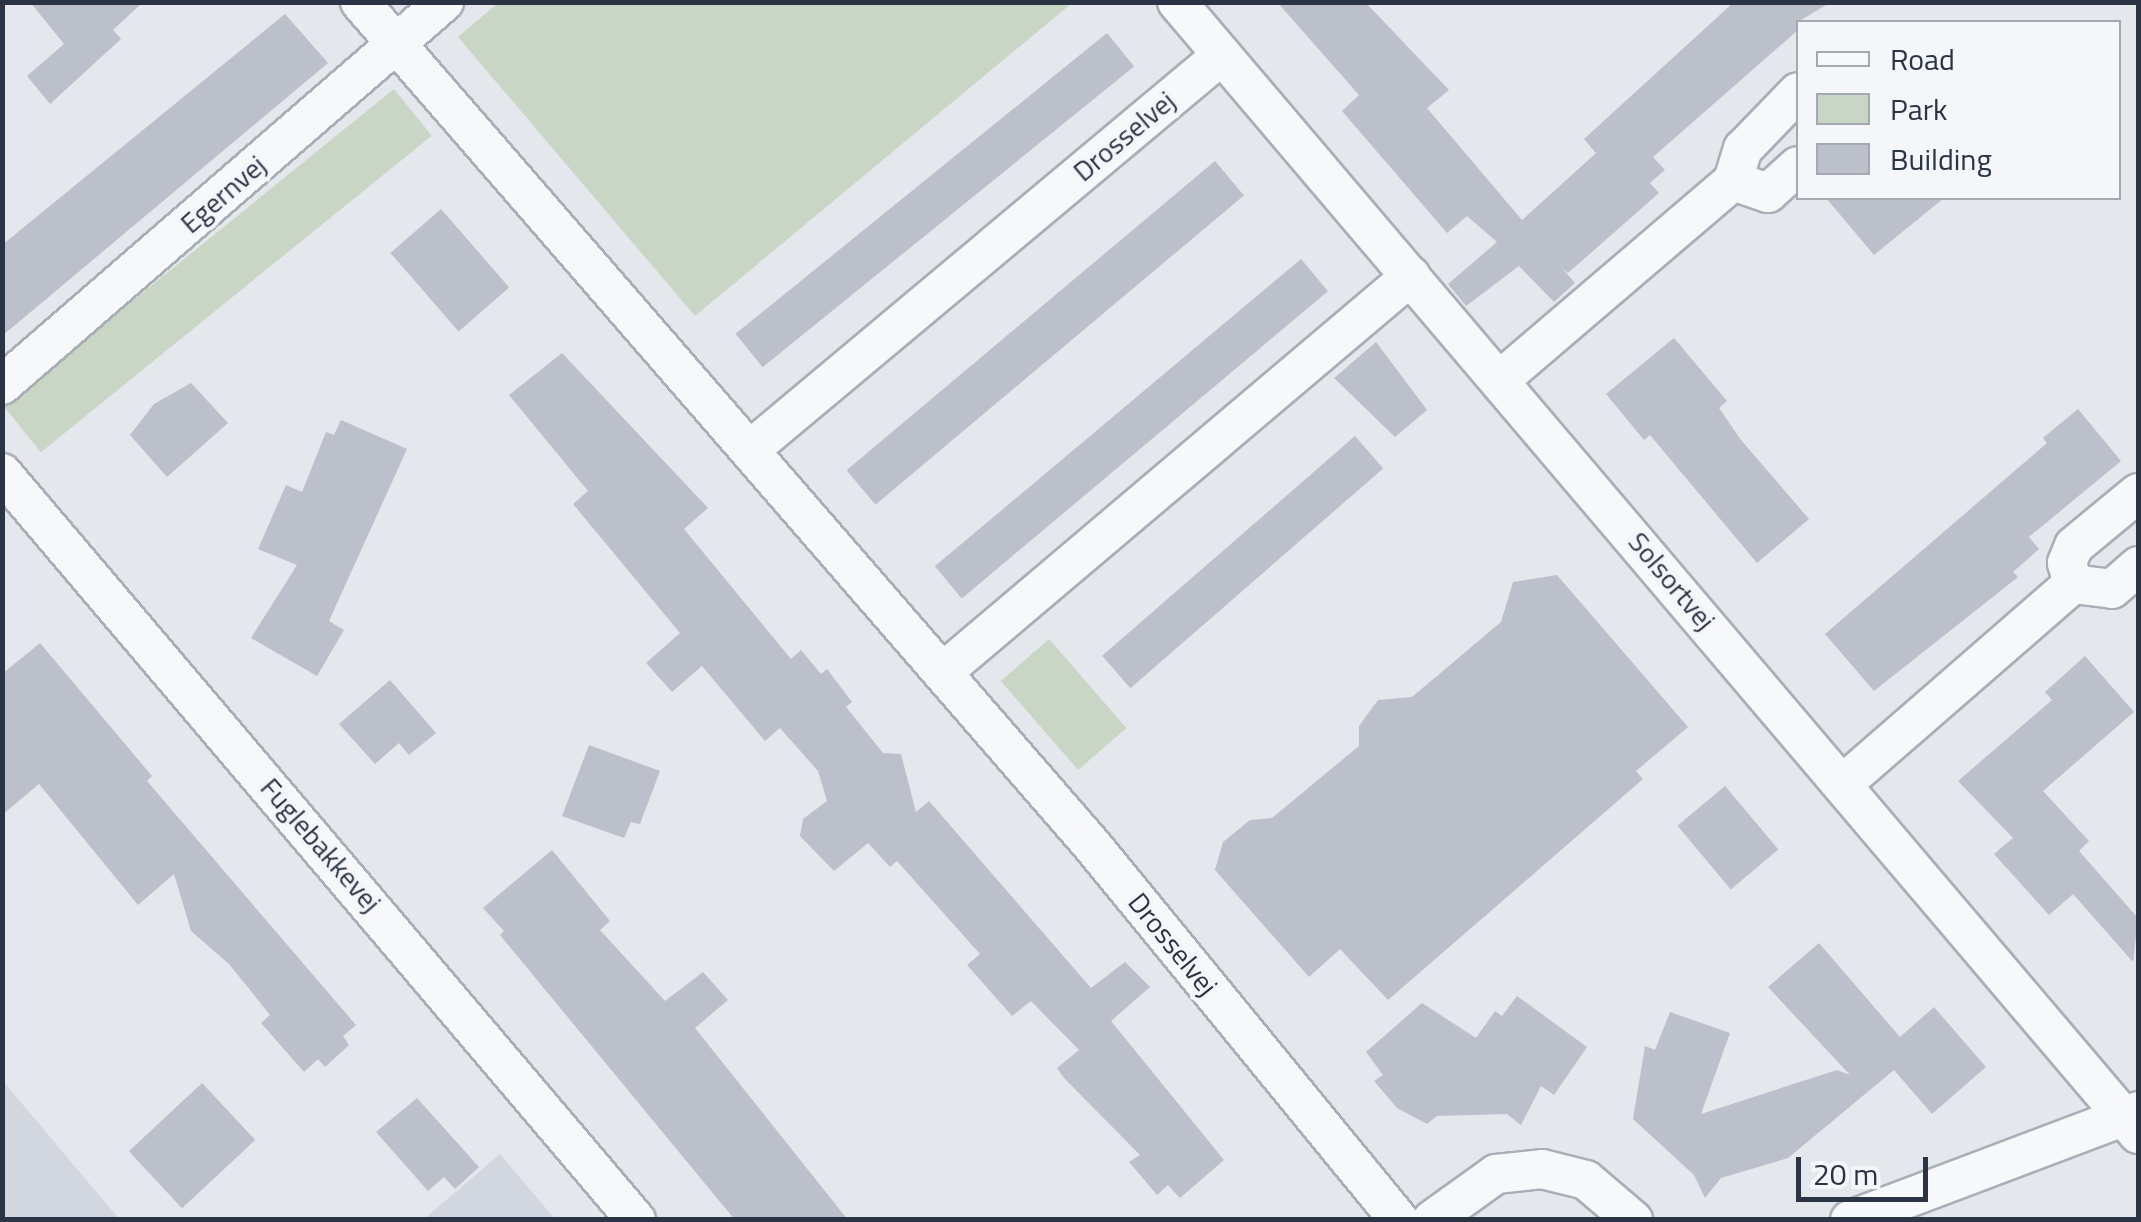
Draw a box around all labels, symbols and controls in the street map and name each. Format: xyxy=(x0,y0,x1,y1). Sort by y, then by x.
legend xyxy=(1796,20,2121,200)
text: Road xyxy=(1890,36,1955,82)
street label: Drosselvej xyxy=(1066,84,1182,188)
text: Park xyxy=(1890,86,1947,132)
text: Building xyxy=(1890,136,1992,182)
street label: Egernvej xyxy=(174,148,272,240)
street label: Solsortvej xyxy=(1621,525,1723,637)
street label: Fuglebakkevej xyxy=(254,771,388,919)
street label: Drosselvej xyxy=(1121,886,1225,1002)
scale bar xyxy=(1801,1137,1934,1199)
text: 20 m xyxy=(1813,1151,1878,1197)

